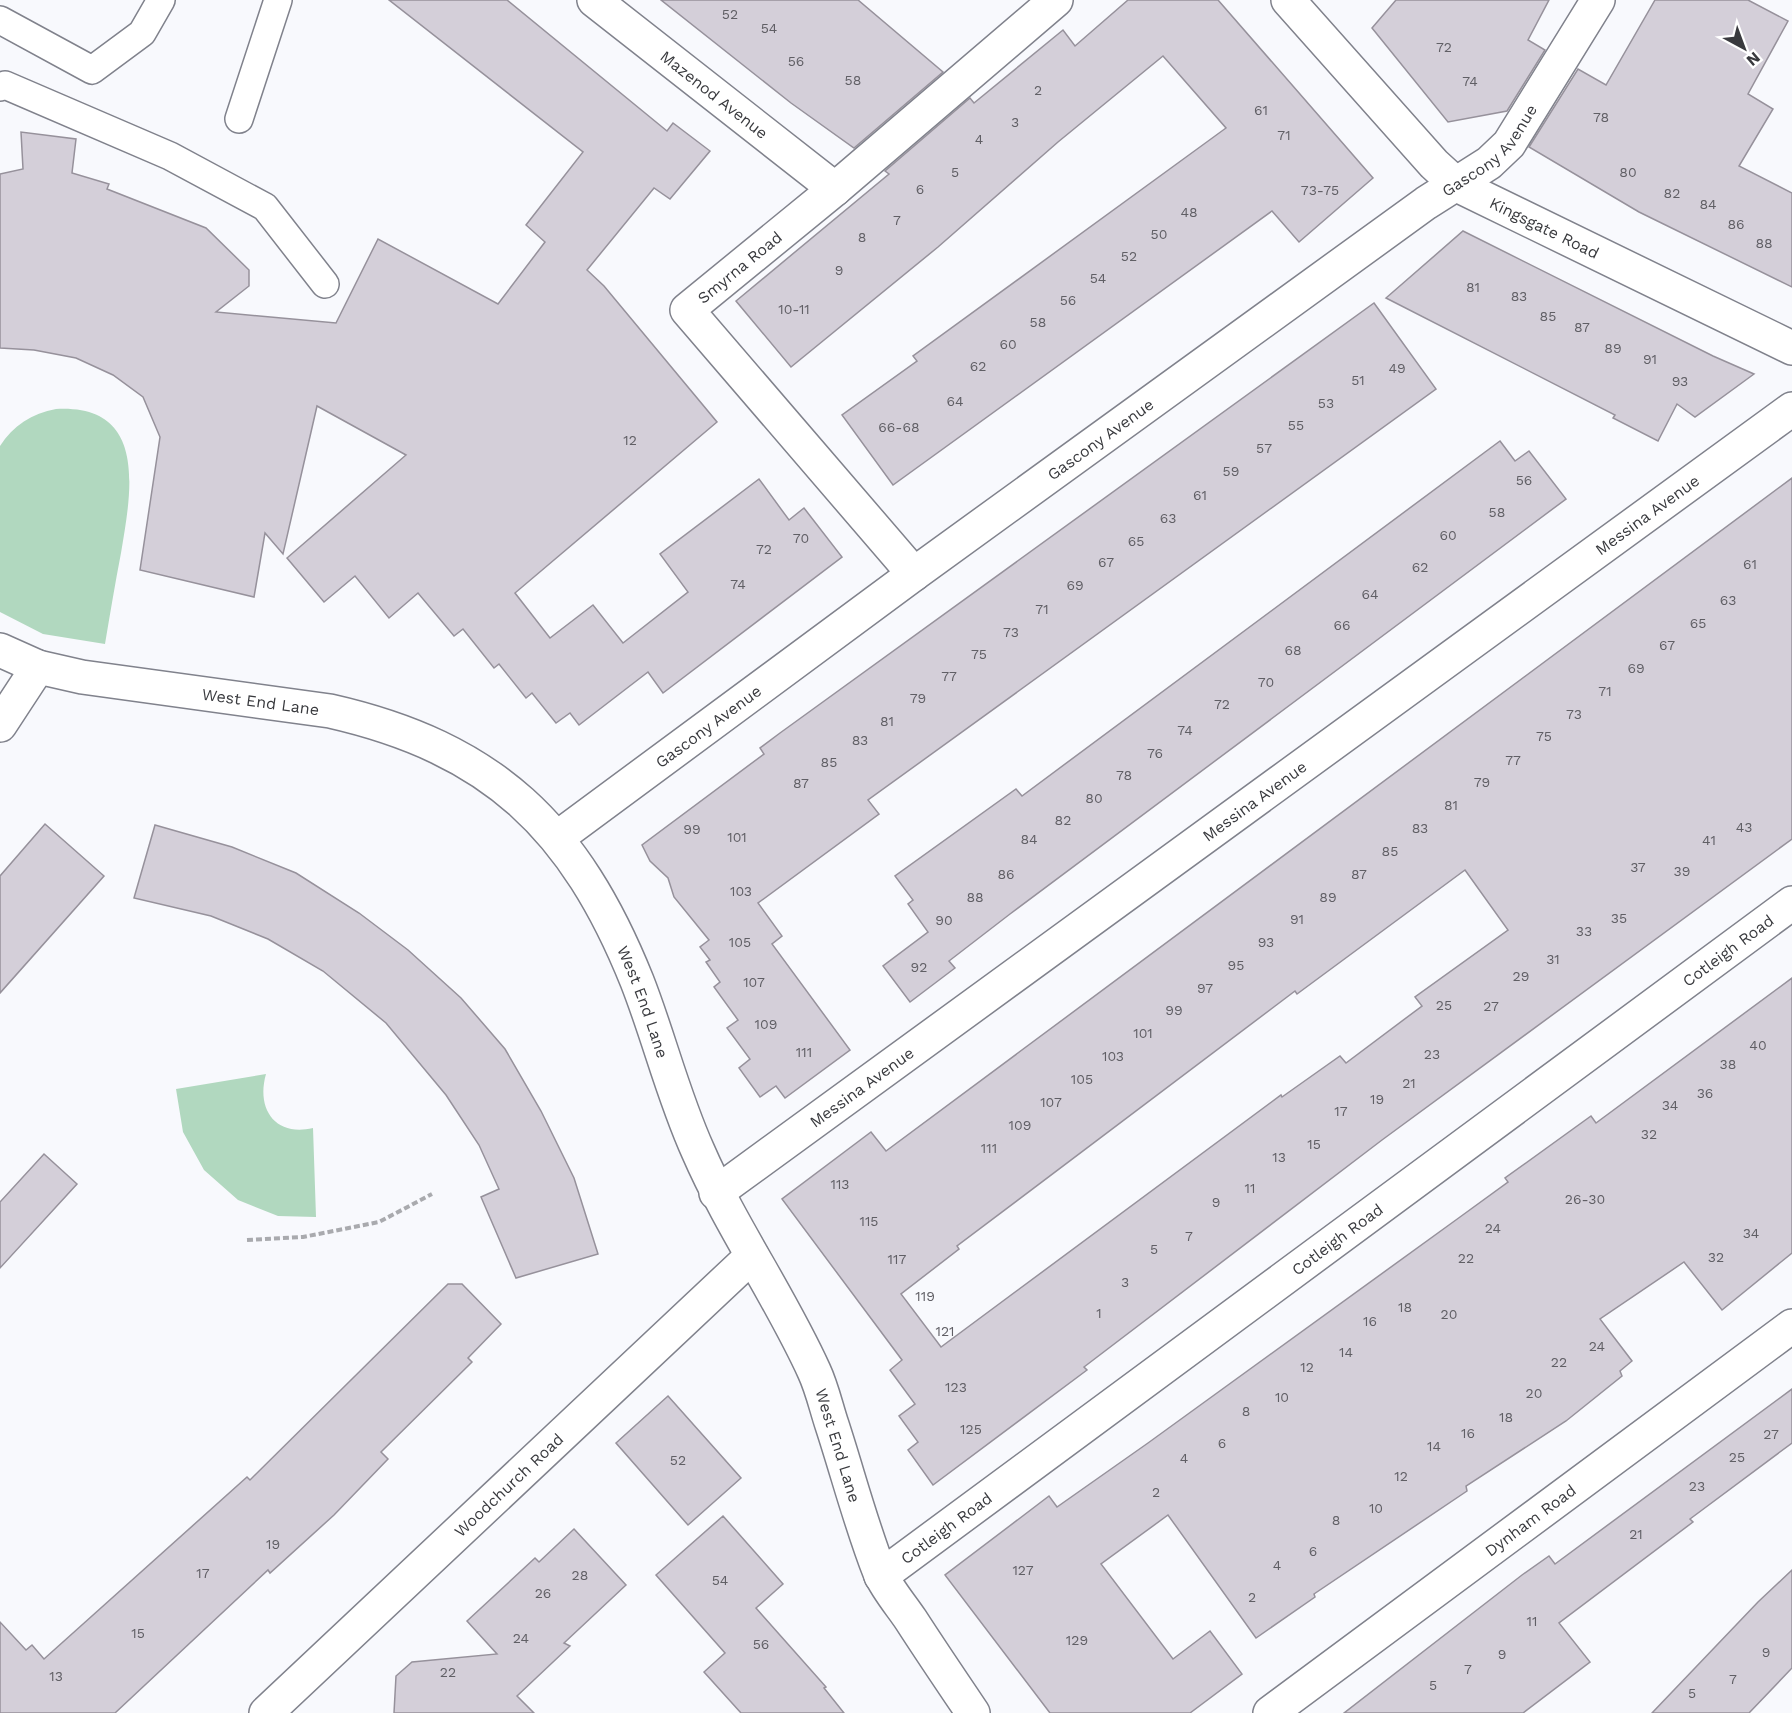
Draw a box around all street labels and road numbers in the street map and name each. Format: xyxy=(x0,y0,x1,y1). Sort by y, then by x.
street label: Mazenod Avenue xyxy=(657,47,772,143)
street label: Gascony Avenue xyxy=(1438,101,1541,201)
street label: Kingsgate Road xyxy=(1486,193,1602,263)
street label: Smyrna Road xyxy=(694,227,786,307)
street label: Gascony Avenue xyxy=(1044,395,1157,484)
street label: Messina Avenue xyxy=(1592,471,1703,559)
street label: Gascony Avenue xyxy=(652,681,765,772)
street label: West End Lane xyxy=(201,685,320,719)
street label: Messina Avenue xyxy=(1199,757,1310,845)
street label: Cotleigh Road xyxy=(1679,911,1778,991)
street label: West End Lane xyxy=(613,943,672,1060)
street label: Messina Avenue xyxy=(806,1043,917,1132)
street label: Cotleigh Road xyxy=(1288,1200,1387,1279)
street label: West End Lane xyxy=(812,1386,864,1505)
street label: Woodchurch Road xyxy=(450,1429,567,1541)
street label: Dynham Road xyxy=(1481,1481,1580,1560)
street label: Cotleigh Road xyxy=(897,1488,996,1568)

